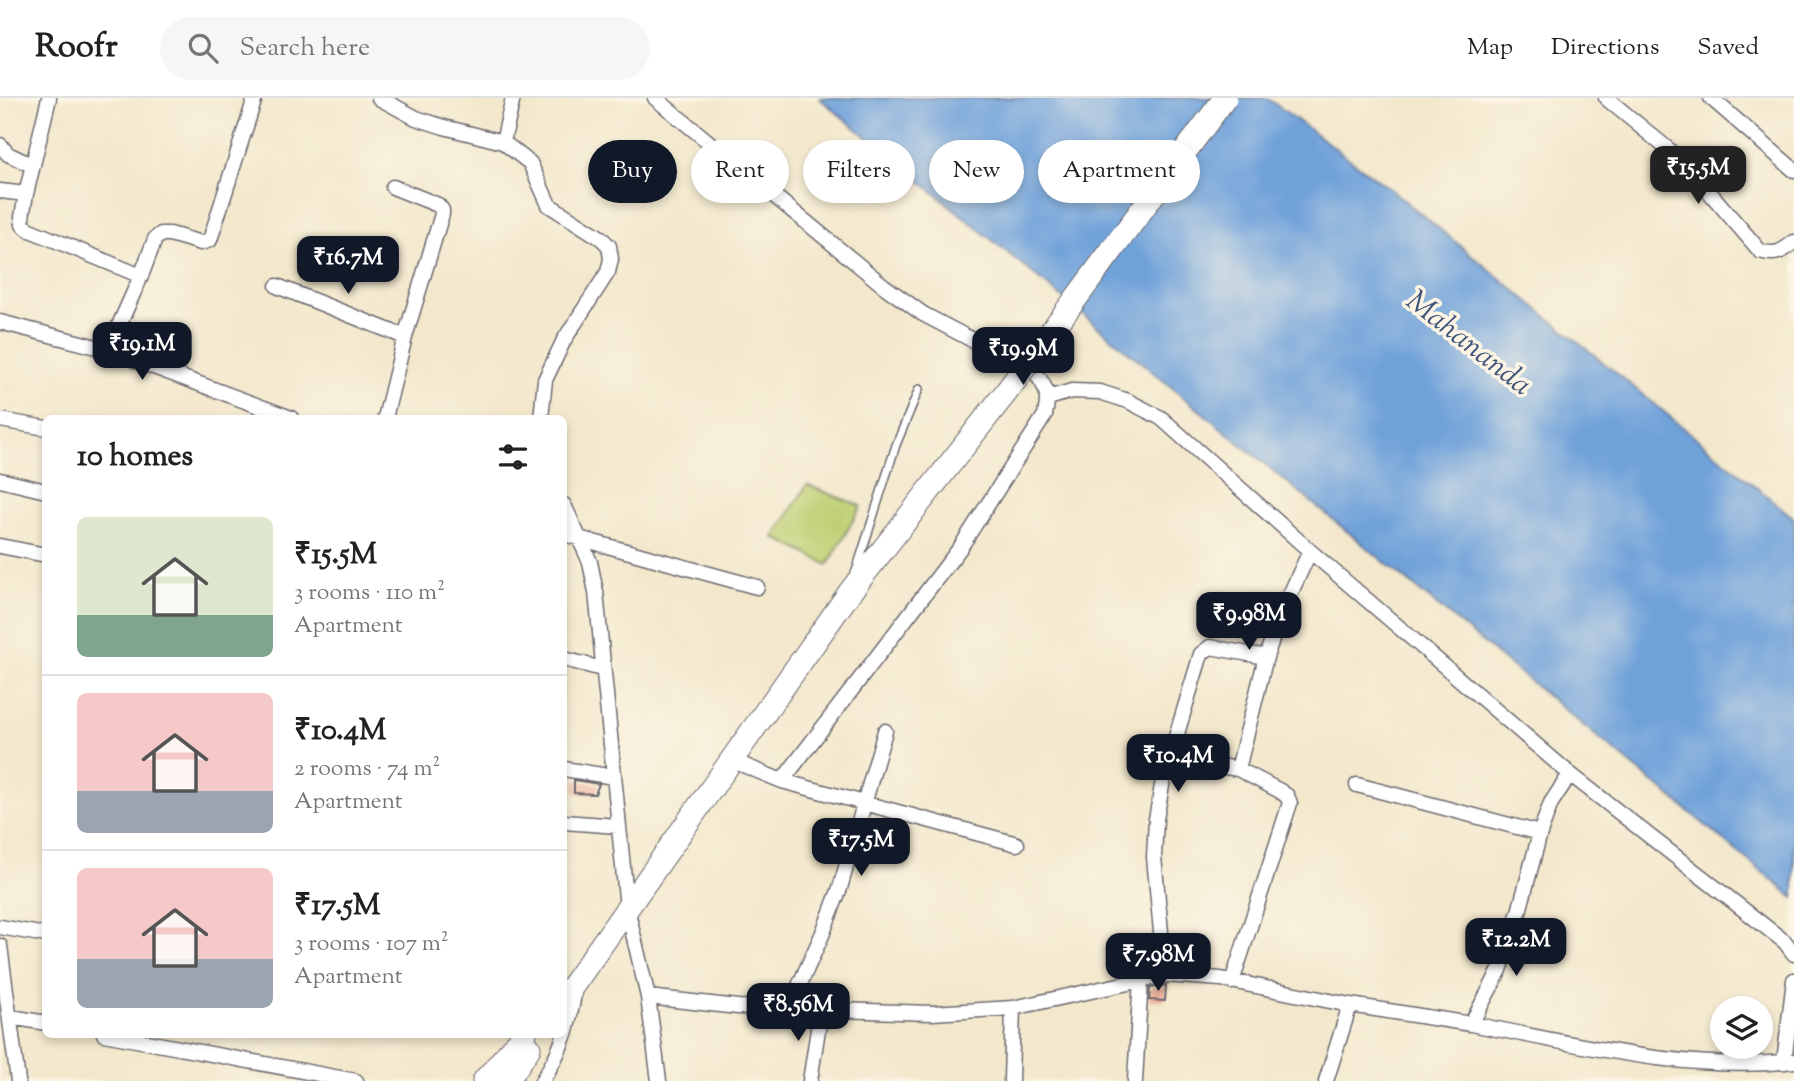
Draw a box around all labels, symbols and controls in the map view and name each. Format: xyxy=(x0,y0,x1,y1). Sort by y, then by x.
search box xyxy=(160,17,650,80)
text: Roofr xyxy=(35,24,118,72)
icon: search xyxy=(184,29,222,67)
text: Search here xyxy=(240,30,370,67)
text: Map xyxy=(1467,31,1513,65)
text: Directions xyxy=(1551,31,1659,65)
text: Saved xyxy=(1697,31,1759,65)
chip: Buy xyxy=(588,140,677,203)
chip: Rent xyxy=(691,140,789,203)
chip: Filters xyxy=(803,140,915,203)
chip: New xyxy=(929,140,1024,203)
chip: Apartment xyxy=(1038,140,1200,203)
pin: ₹15.5M xyxy=(1641,146,1755,206)
text: ₹15.5M xyxy=(1666,152,1730,185)
pin: ₹16.7M xyxy=(291,236,405,296)
text: ₹16.7M xyxy=(313,242,383,275)
water label: Mahananda xyxy=(1396,281,1540,407)
pin: ₹19.1M xyxy=(85,322,199,382)
text: ₹19.1M xyxy=(109,328,175,361)
pin: ₹19.9M xyxy=(966,328,1080,387)
text: ₹19.9M xyxy=(988,333,1058,366)
text: 10 homes xyxy=(77,436,193,479)
icon: filters xyxy=(494,438,532,476)
text: ₹15.5M xyxy=(294,534,377,577)
icon: home xyxy=(133,545,217,629)
text: 3 rooms · 110 m² xyxy=(294,577,445,610)
pin: ₹9.98M xyxy=(1192,592,1306,652)
text: ₹9.98M xyxy=(1212,598,1286,631)
text: Apartment xyxy=(294,610,403,643)
text: ₹10.4M xyxy=(294,710,386,753)
icon: home xyxy=(133,721,217,805)
pin: ₹10.4M xyxy=(1121,734,1235,794)
text: ₹10.4M xyxy=(1143,740,1213,773)
text: 2 rooms · 74 m² xyxy=(294,753,440,786)
text: Apartment xyxy=(294,786,403,819)
pin: ₹17.5M xyxy=(804,818,918,878)
text: ₹17.5M xyxy=(828,824,894,857)
text: ₹17.5M xyxy=(294,885,380,928)
icon: home xyxy=(133,896,217,980)
pin: ₹12.2M xyxy=(1459,918,1573,978)
text: ₹12.2M xyxy=(1481,924,1551,957)
text: 3 rooms · 107 m² xyxy=(294,928,449,961)
pin: ₹7.98M xyxy=(1101,934,1215,993)
text: ₹7.98M xyxy=(1122,939,1194,972)
text: Apartment xyxy=(294,961,403,994)
pin: ₹8.56M xyxy=(741,984,855,1043)
text: ₹8.56M xyxy=(763,989,833,1022)
map controls xyxy=(1710,996,1773,1059)
button: layers xyxy=(1710,996,1773,1059)

